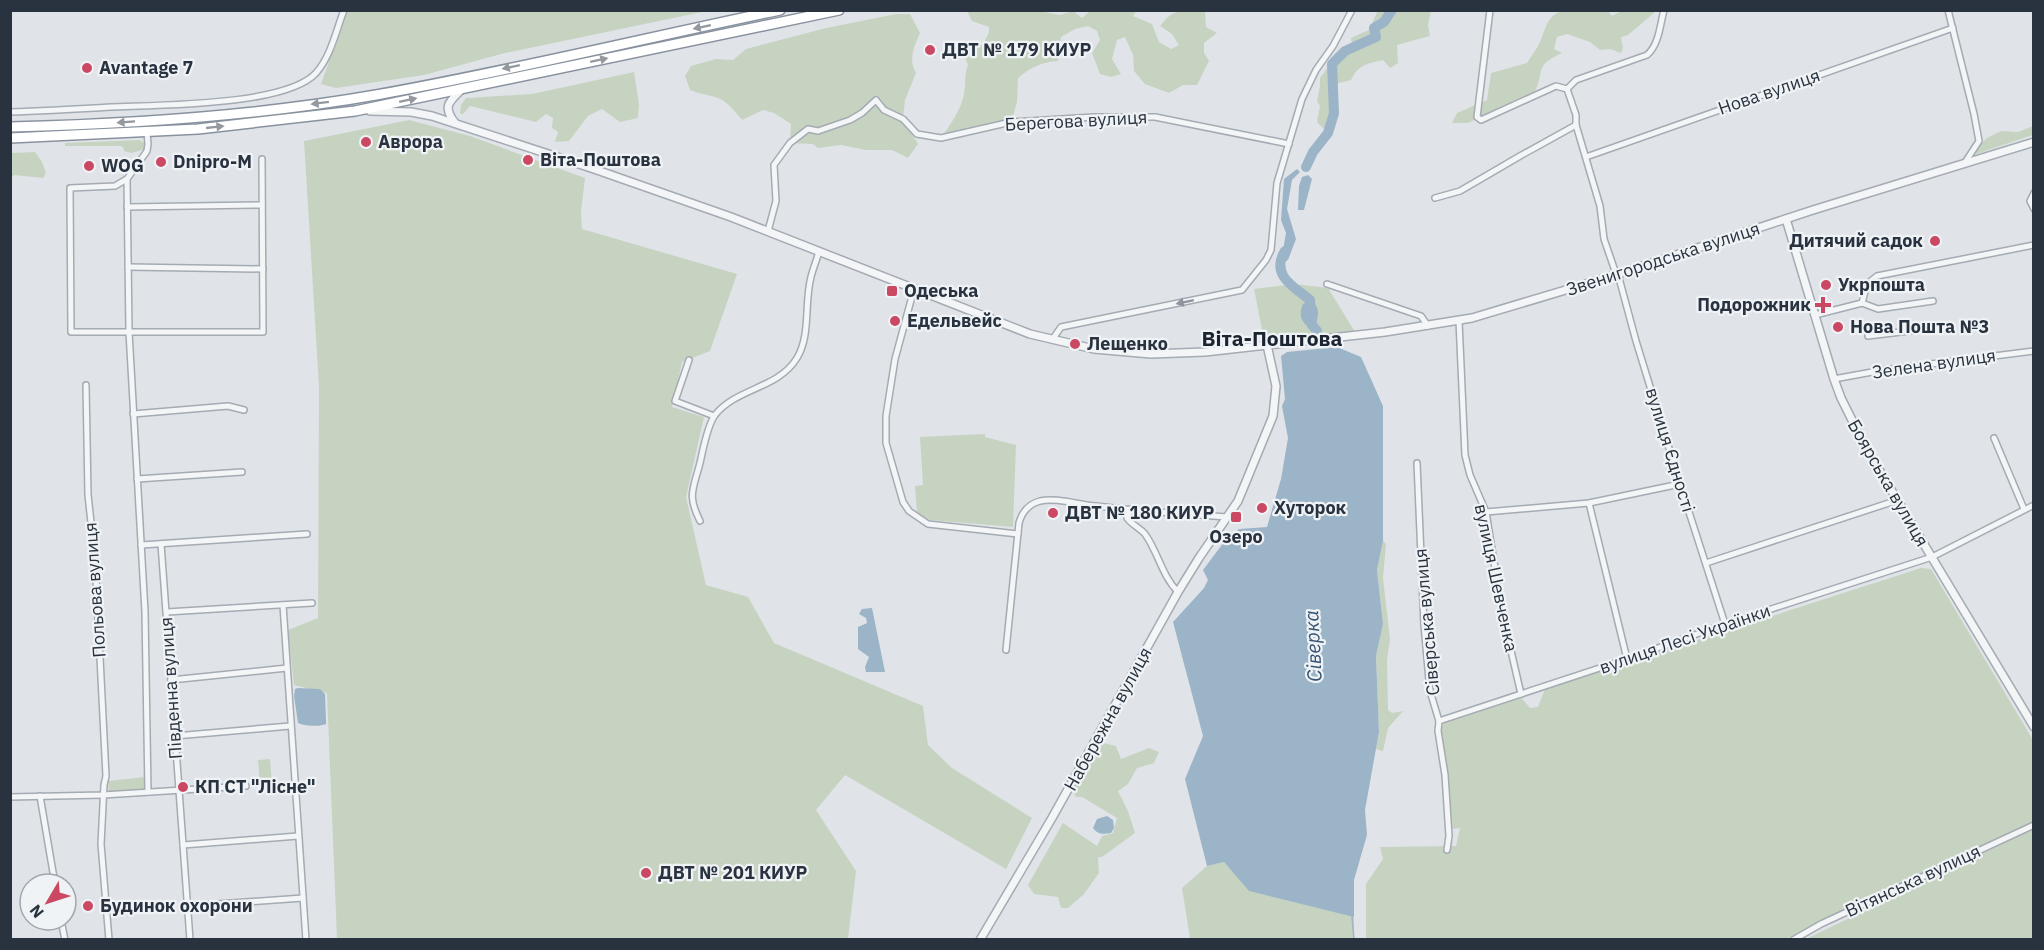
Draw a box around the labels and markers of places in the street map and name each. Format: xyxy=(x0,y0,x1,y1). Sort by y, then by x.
place label: ДВТ № 179 КИУР xyxy=(942,38,1091,61)
marker: ДВТ № 179 КИУР xyxy=(923,43,937,57)
place label: Avantage 7 xyxy=(99,56,193,79)
marker: Avantage 7 xyxy=(80,61,94,75)
place label: Аврора xyxy=(378,130,443,153)
marker: Аврора xyxy=(359,135,373,149)
place label: Віта-Поштова xyxy=(540,148,661,171)
place label: Dnipro-M xyxy=(173,150,252,173)
marker: Віта-Поштова xyxy=(521,153,535,167)
place label: WOG xyxy=(101,154,144,177)
marker: Dnipro-M xyxy=(154,155,168,169)
marker: WOG xyxy=(82,159,96,173)
place label: Дитячий садок xyxy=(1789,229,1923,252)
marker: Дитячий садок xyxy=(1928,234,1942,248)
place label: Укрпошта xyxy=(1838,273,1925,296)
marker: Укрпошта xyxy=(1819,278,1833,292)
place label: Одеська xyxy=(904,279,978,302)
marker: Одеська xyxy=(885,284,899,298)
place label: Подорожник xyxy=(1697,293,1811,316)
marker: Подорожник xyxy=(1816,298,1830,312)
place label: Едельвейс xyxy=(907,309,1002,332)
marker: Едельвейс xyxy=(888,314,902,328)
place label: Нова Пошта №3 xyxy=(1850,315,1989,338)
marker: Нова Пошта №3 xyxy=(1831,320,1845,334)
place label: Лещенко xyxy=(1087,332,1168,355)
marker: Лещенко xyxy=(1068,337,1082,351)
place label: Хуторок xyxy=(1274,496,1346,519)
place label: ДВТ № 180 КИУР xyxy=(1065,501,1214,524)
marker: Хуторок xyxy=(1255,501,1269,515)
marker: ДВТ № 180 КИУР xyxy=(1046,506,1060,520)
marker: Озеро xyxy=(1229,510,1243,524)
place label: Озеро xyxy=(1209,525,1263,548)
place label: КП СТ "Лісне" xyxy=(195,775,316,798)
marker: КП СТ "Лісне" xyxy=(176,780,190,794)
place label: ДВТ № 201 КИУР xyxy=(658,861,807,884)
marker: ДВТ № 201 КИУР xyxy=(639,866,653,880)
place label: Будинок охорони xyxy=(100,894,253,917)
marker: Будинок охорони xyxy=(81,899,95,913)

